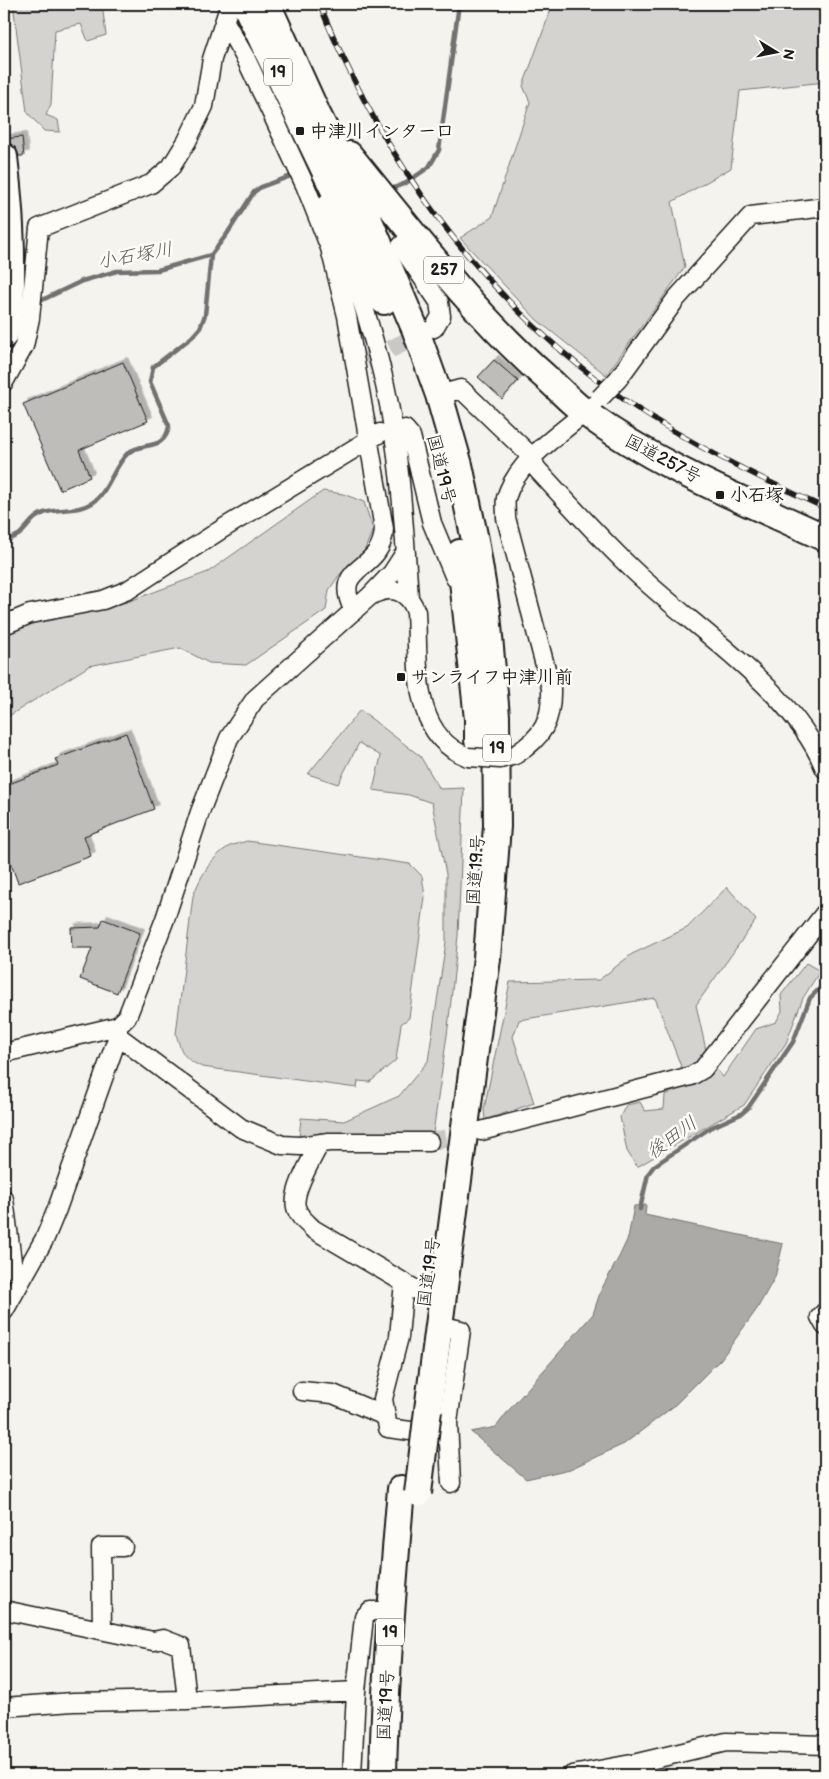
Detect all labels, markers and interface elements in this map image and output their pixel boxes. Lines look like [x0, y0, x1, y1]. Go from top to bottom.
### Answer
north arrow [752, 28, 802, 78]
text: N [779, 48, 798, 61]
road number: 19 [264, 58, 292, 86]
place label: 中津川インター口 [310, 121, 454, 142]
marker: 中津川インター口 [294, 125, 306, 137]
water label: 小石塚川 [96, 238, 174, 274]
road number: 257 [424, 256, 464, 284]
street label: 国道257号 [621, 430, 705, 488]
street label: 国道19号 [422, 432, 460, 506]
place label: 小石塚 [730, 485, 784, 506]
marker: 小石塚 [714, 489, 726, 501]
place label: サンライフ中津川前 [411, 667, 573, 688]
marker: サンライフ中津川前 [395, 671, 407, 683]
road number: 19 [483, 734, 511, 761]
street label: 国道19号 [463, 834, 489, 906]
water label: 後田川 [642, 1112, 702, 1164]
street label: 国道19号 [414, 1235, 444, 1309]
road number: 19 [376, 1618, 404, 1645]
street label: 国道19号 [374, 1669, 398, 1741]

